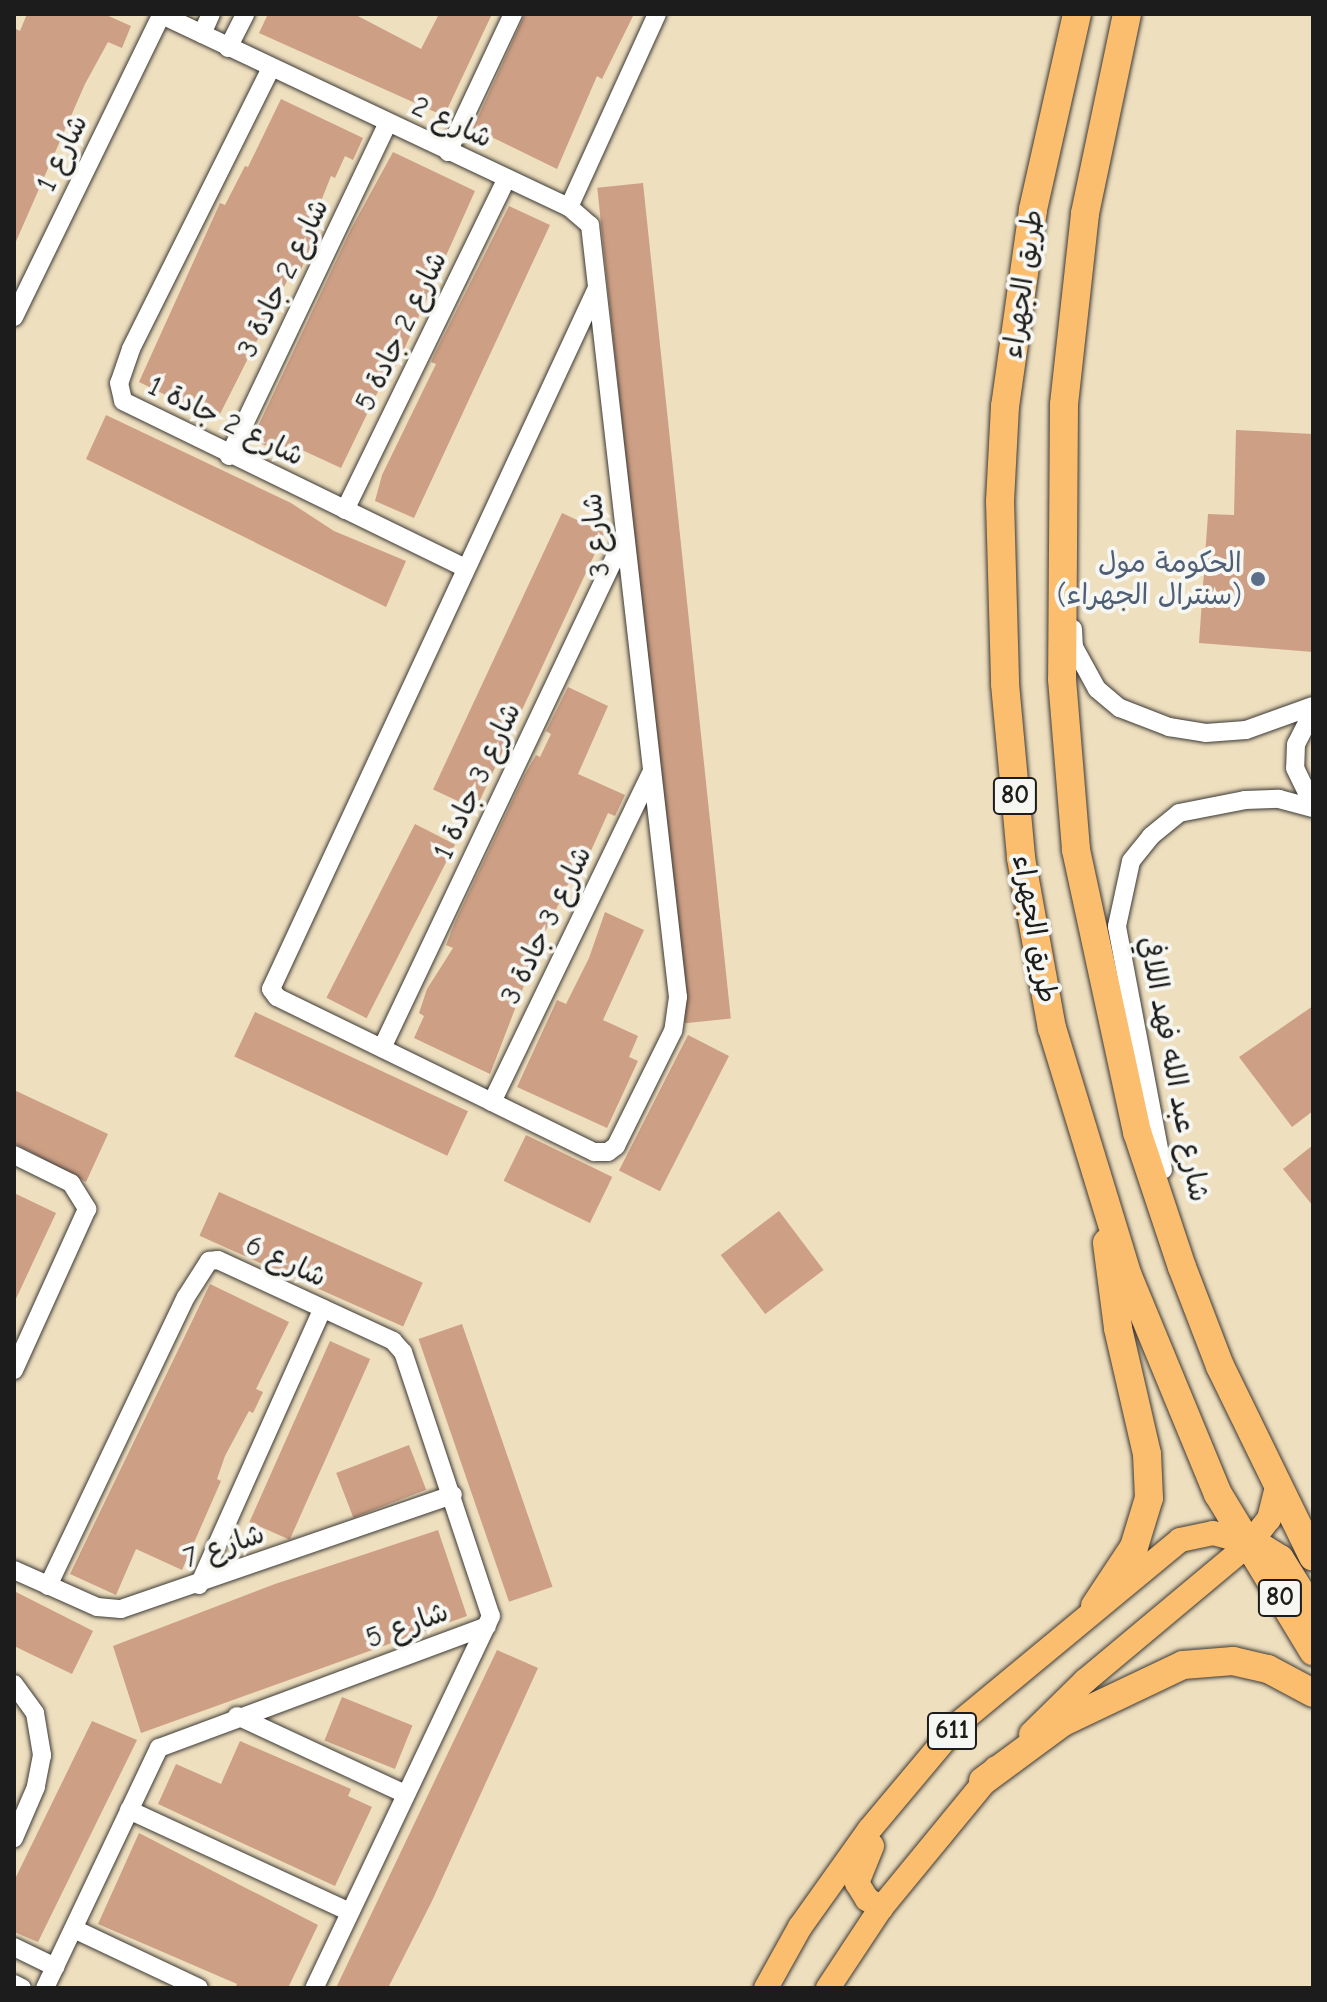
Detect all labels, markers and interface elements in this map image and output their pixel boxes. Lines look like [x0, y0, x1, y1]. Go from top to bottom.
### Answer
street label: شارع 2 [407, 89, 497, 155]
street label: شارع 1 [29, 109, 95, 197]
street label: شارع 2 جادة 3 [230, 193, 336, 363]
street label: طريق الجهراء [996, 207, 1050, 361]
street label: شارع 2 جادة 5 [348, 246, 454, 416]
street label: شارع 2 جادة 1 [143, 369, 309, 473]
street label: شارع 3 [575, 491, 617, 579]
place label: الحكومة مول (سنترال الجهراء) [1057, 546, 1242, 612]
marker: الحكومة مول (سنترال الجهراء) [1249, 570, 1267, 588]
street label: شارع 3 جادة 1 [426, 698, 528, 864]
road number: 80 [991, 774, 1039, 818]
street label: شارع 3 جادة 3 [493, 841, 599, 1009]
street label: طريق الجهراء [1005, 852, 1065, 1006]
street label: شارع عبد الله فهد اللافي [1132, 933, 1216, 1205]
street label: شارع 6 [240, 1228, 332, 1294]
street label: شارع 7 [179, 1517, 269, 1575]
road number: 80 [1256, 1576, 1304, 1620]
street label: شارع 5 [361, 1595, 453, 1655]
road number: 611 [926, 1709, 978, 1753]

